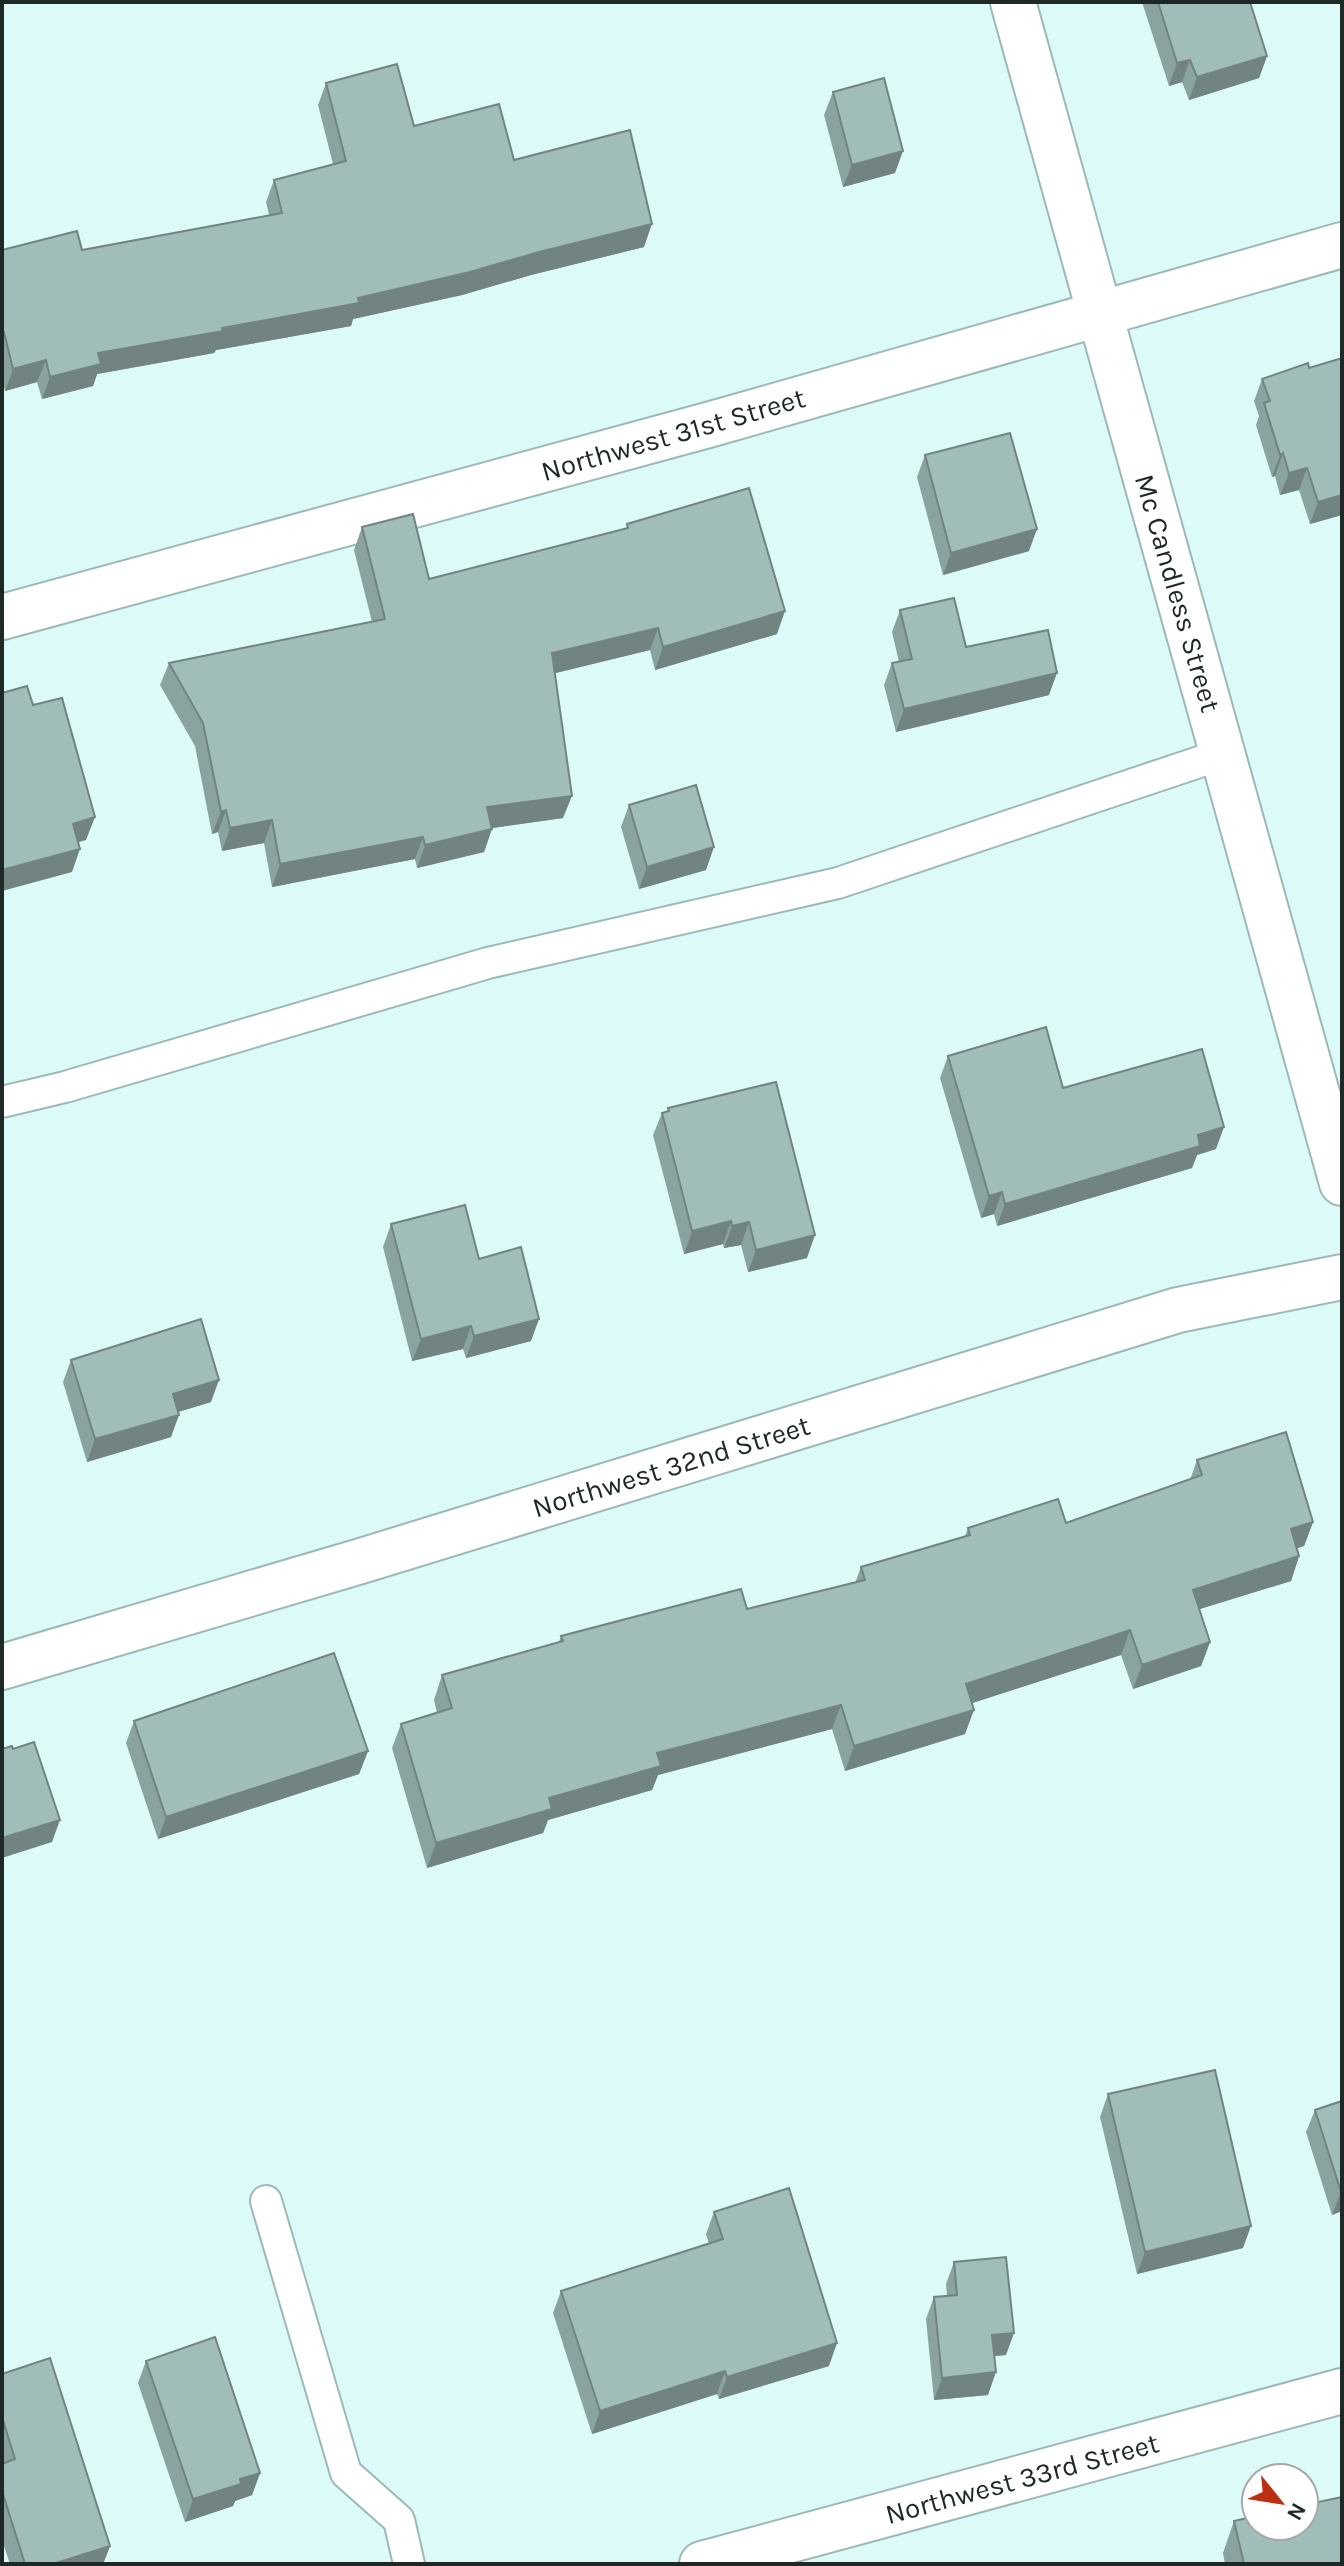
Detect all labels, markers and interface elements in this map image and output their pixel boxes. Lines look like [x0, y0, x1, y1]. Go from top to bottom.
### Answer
street label: Northwest 31st Street [537, 381, 809, 488]
street label: Mc Candless Street [1128, 470, 1227, 716]
street label: Northwest 32nd Street [528, 1409, 814, 1524]
street label: Northwest 33rd Street [882, 2426, 1163, 2531]
north arrow [1240, 2462, 1320, 2542]
text: N [1281, 2498, 1312, 2525]

